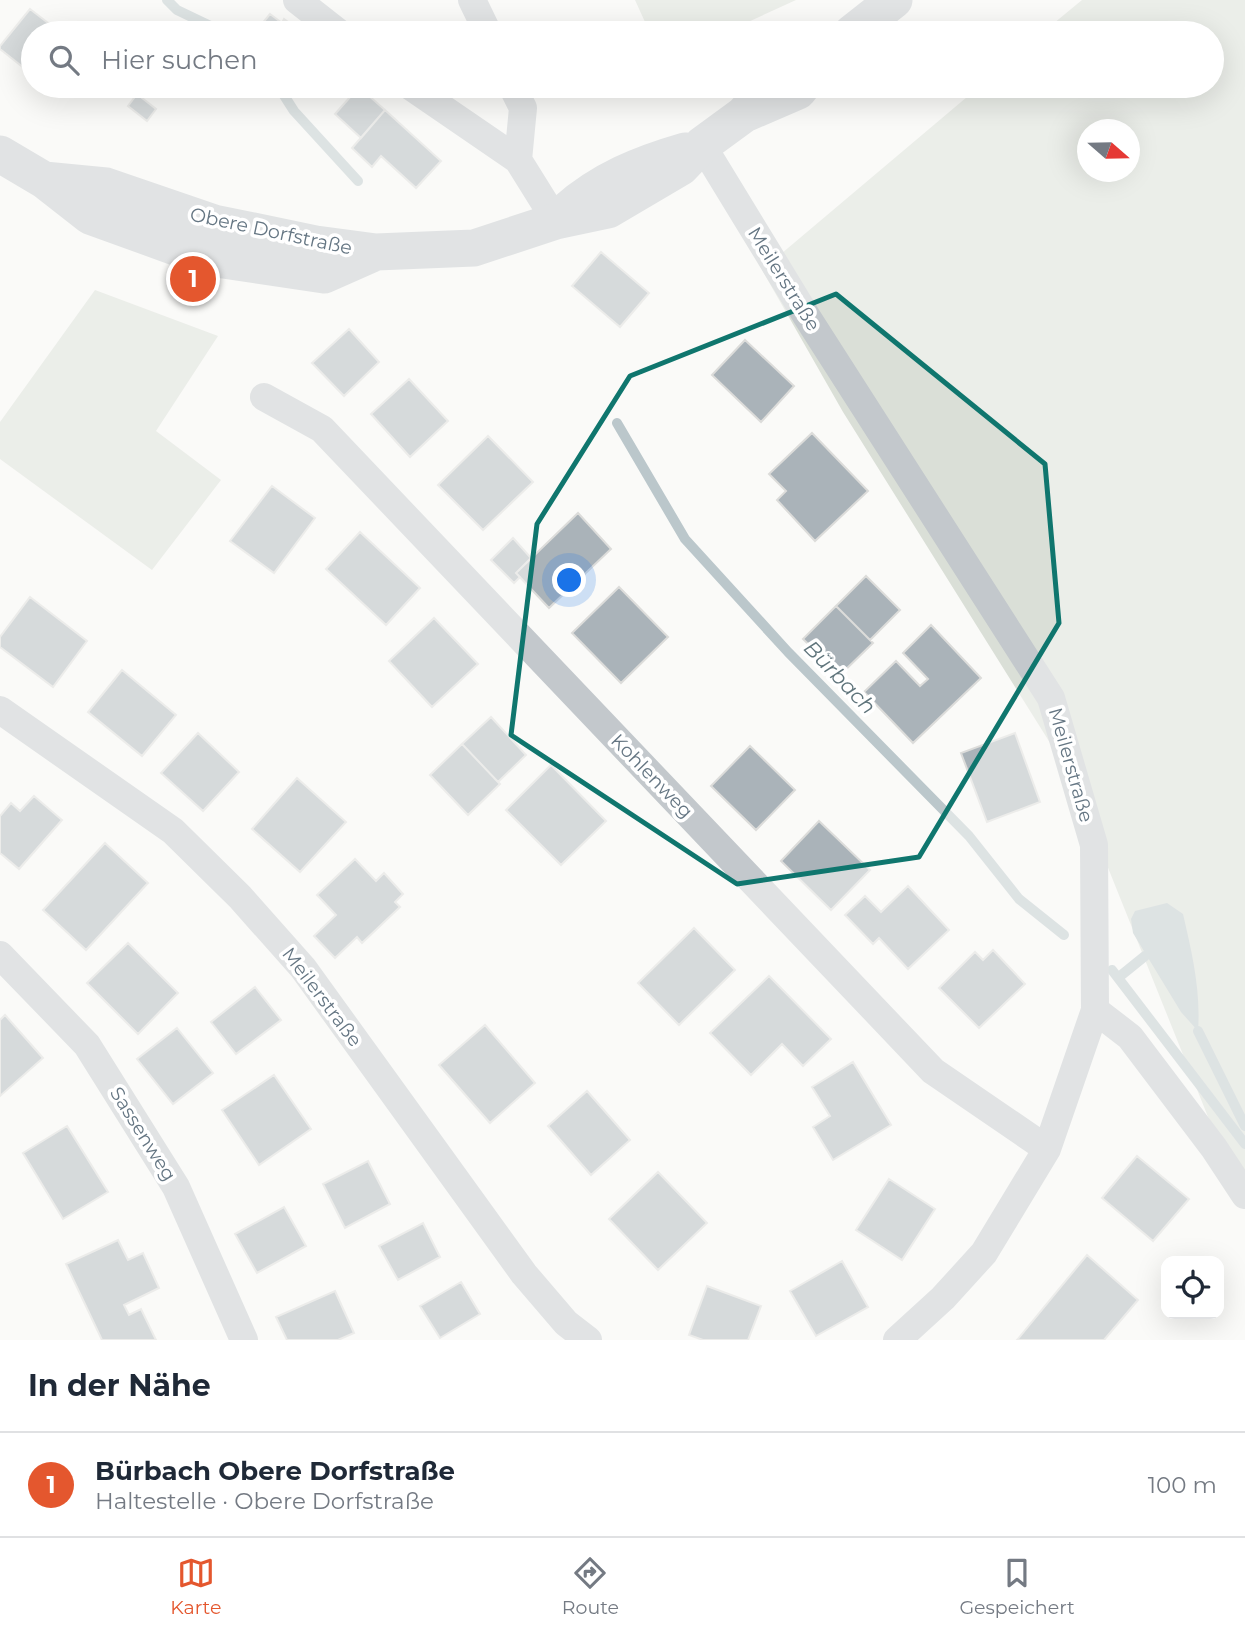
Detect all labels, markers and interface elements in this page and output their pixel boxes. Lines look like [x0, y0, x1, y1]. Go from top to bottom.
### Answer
search box [21, 21, 1224, 98]
icon: search [45, 41, 83, 79]
text: Hier suchen [101, 44, 258, 76]
north arrow [1077, 119, 1140, 182]
street label: Obere Dorfstraße [188, 203, 354, 259]
street label: Meilerstraße [743, 223, 825, 335]
pin: 1 [170, 253, 216, 305]
your location [552, 563, 586, 597]
water label: Bürbach [799, 635, 881, 719]
street label: Meilerstraße [1044, 705, 1098, 825]
street label: Kohlenweg [606, 729, 698, 823]
street label: Meilerstraße [277, 943, 367, 1051]
street label: Sassenweg [105, 1083, 181, 1185]
map controls [1161, 1256, 1224, 1319]
button: locate [1161, 1256, 1224, 1319]
text: In der Nähe [28, 1367, 211, 1404]
text: Bürbach Obere Dorfstraße [95, 1455, 455, 1487]
text: 1 [46, 1471, 56, 1499]
text: 100 m [1148, 1471, 1217, 1499]
text: Haltestelle · Obere Dorfstraße [95, 1487, 434, 1515]
tab: Karte [170, 1554, 221, 1619]
tab: Route [562, 1554, 619, 1619]
tab: Gespeichert [959, 1554, 1075, 1619]

